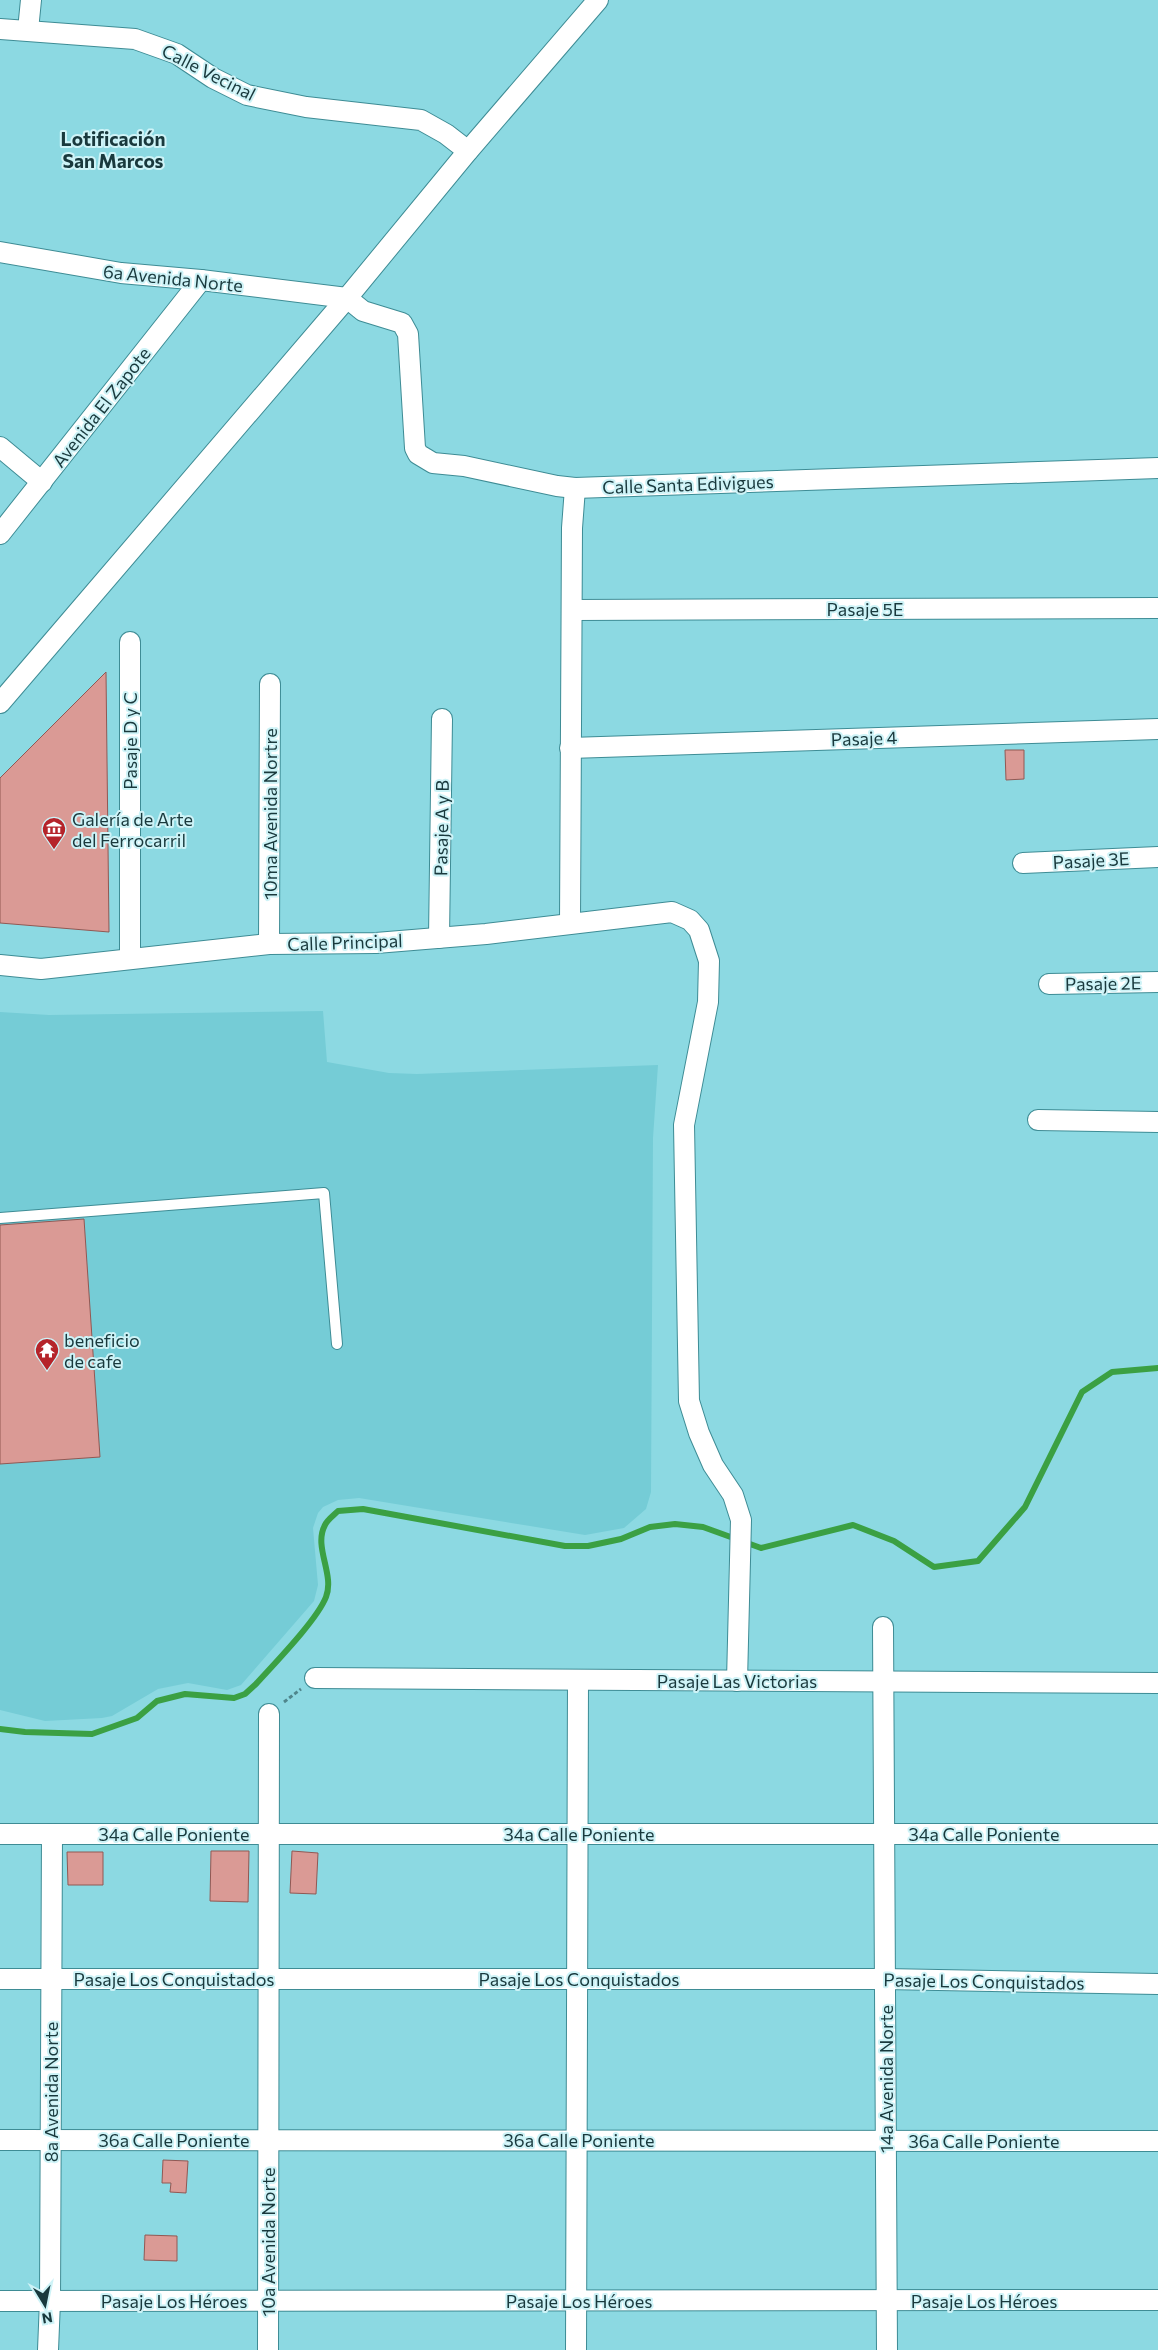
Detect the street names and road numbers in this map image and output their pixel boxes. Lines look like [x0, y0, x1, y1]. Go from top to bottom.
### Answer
street label: Calle Vecinal [158, 39, 260, 105]
street label: 6a Avenida Norte [102, 260, 244, 296]
street label: Avenida El Zapote [47, 342, 155, 472]
street label: Calle Santa Edivigues [602, 470, 774, 498]
street label: Pasaje 5E [827, 598, 903, 620]
street label: Pasaje D y C [119, 692, 141, 790]
street label: Pasaje 4 [830, 726, 898, 750]
street label: 10ma Avenida Nortre [259, 728, 281, 900]
street label: Pasaje A y B [429, 780, 453, 876]
street label: Pasaje 3E [1052, 847, 1130, 873]
street label: Calle Principal [287, 929, 403, 955]
street label: Pasaje 2E [1065, 971, 1141, 995]
street label: Pasaje Las Victorias [657, 1670, 817, 1692]
street label: 34a Calle Poniente [99, 1823, 250, 1845]
street label: 34a Calle Poniente [504, 1823, 655, 1845]
street label: 34a Calle Poniente [909, 1823, 1060, 1845]
street label: Pasaje Los Conquistados [73, 1968, 275, 1990]
street label: Pasaje Los Conquistados [478, 1968, 680, 1990]
street label: Pasaje Los Conquistados [883, 1968, 1085, 1994]
street label: 14a Avenida Norte [875, 2005, 897, 2153]
street label: 8a Avenida Norte [40, 2022, 62, 2162]
street label: 36a Calle Poniente [98, 2129, 250, 2151]
street label: 36a Calle Poniente [503, 2129, 655, 2151]
street label: 36a Calle Poniente [908, 2130, 1060, 2152]
street label: 10a Avenida Norte [257, 2168, 279, 2316]
street label: Pasaje Los Héroes [101, 2290, 247, 2312]
street label: Pasaje Los Héroes [506, 2290, 652, 2312]
street label: Pasaje Los Héroes [911, 2290, 1057, 2312]

